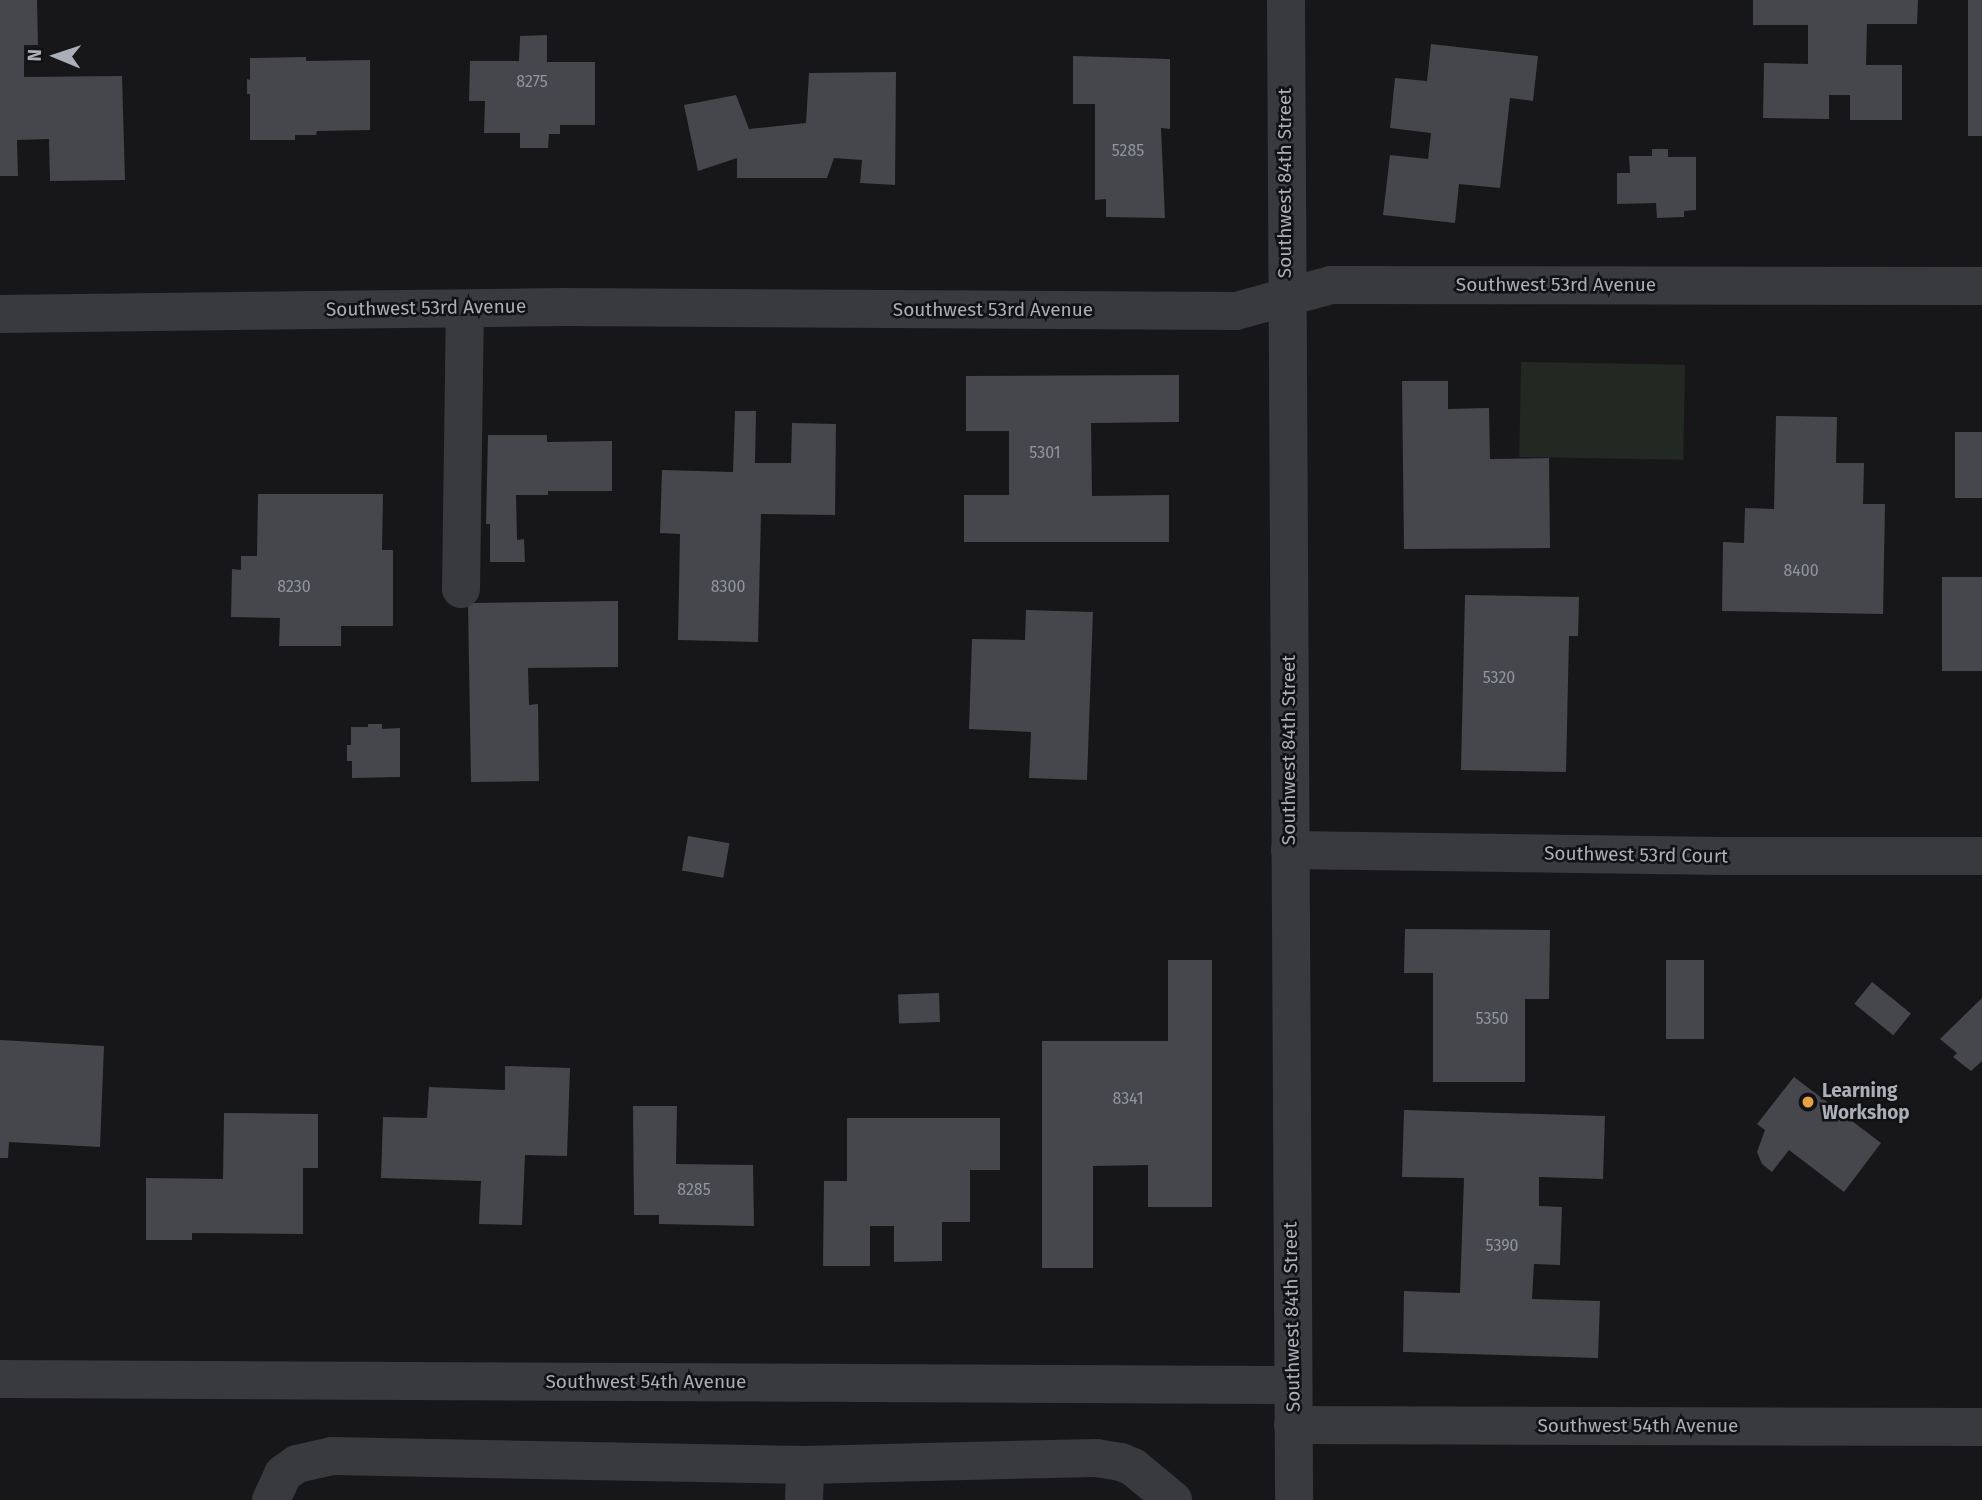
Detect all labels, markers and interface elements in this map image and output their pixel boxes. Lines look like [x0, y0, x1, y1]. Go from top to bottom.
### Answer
north arrow [21, 21, 91, 91]
text: N [23, 49, 46, 62]
house number: 8275 [516, 72, 548, 92]
street label: Southwest 84th Street [1274, 88, 1296, 278]
house number: 5285 [1112, 141, 1144, 161]
street label: Southwest 53rd Avenue [1456, 274, 1656, 296]
street label: Southwest 53rd Avenue [326, 295, 526, 321]
street label: Southwest 53rd Avenue [893, 299, 1093, 321]
house number: 5301 [1029, 443, 1061, 463]
house number: 8400 [1783, 561, 1819, 581]
house number: 8230 [277, 577, 311, 597]
house number: 8300 [711, 577, 745, 597]
street label: Southwest 84th Street [1278, 655, 1300, 845]
house number: 5320 [1483, 668, 1515, 688]
street label: Southwest 53rd Court [1544, 842, 1728, 868]
house number: 5350 [1476, 1009, 1508, 1029]
place label: Learning Workshop [1822, 1080, 1910, 1124]
house number: 8341 [1112, 1089, 1144, 1109]
marker: Learning Workshop [1800, 1094, 1816, 1110]
house number: 8285 [677, 1180, 711, 1200]
street label: Southwest 84th Street [1279, 1222, 1305, 1412]
house number: 5390 [1485, 1236, 1519, 1256]
street label: Southwest 54th Avenue [546, 1371, 746, 1393]
street label: Southwest 54th Avenue [1538, 1415, 1738, 1437]

